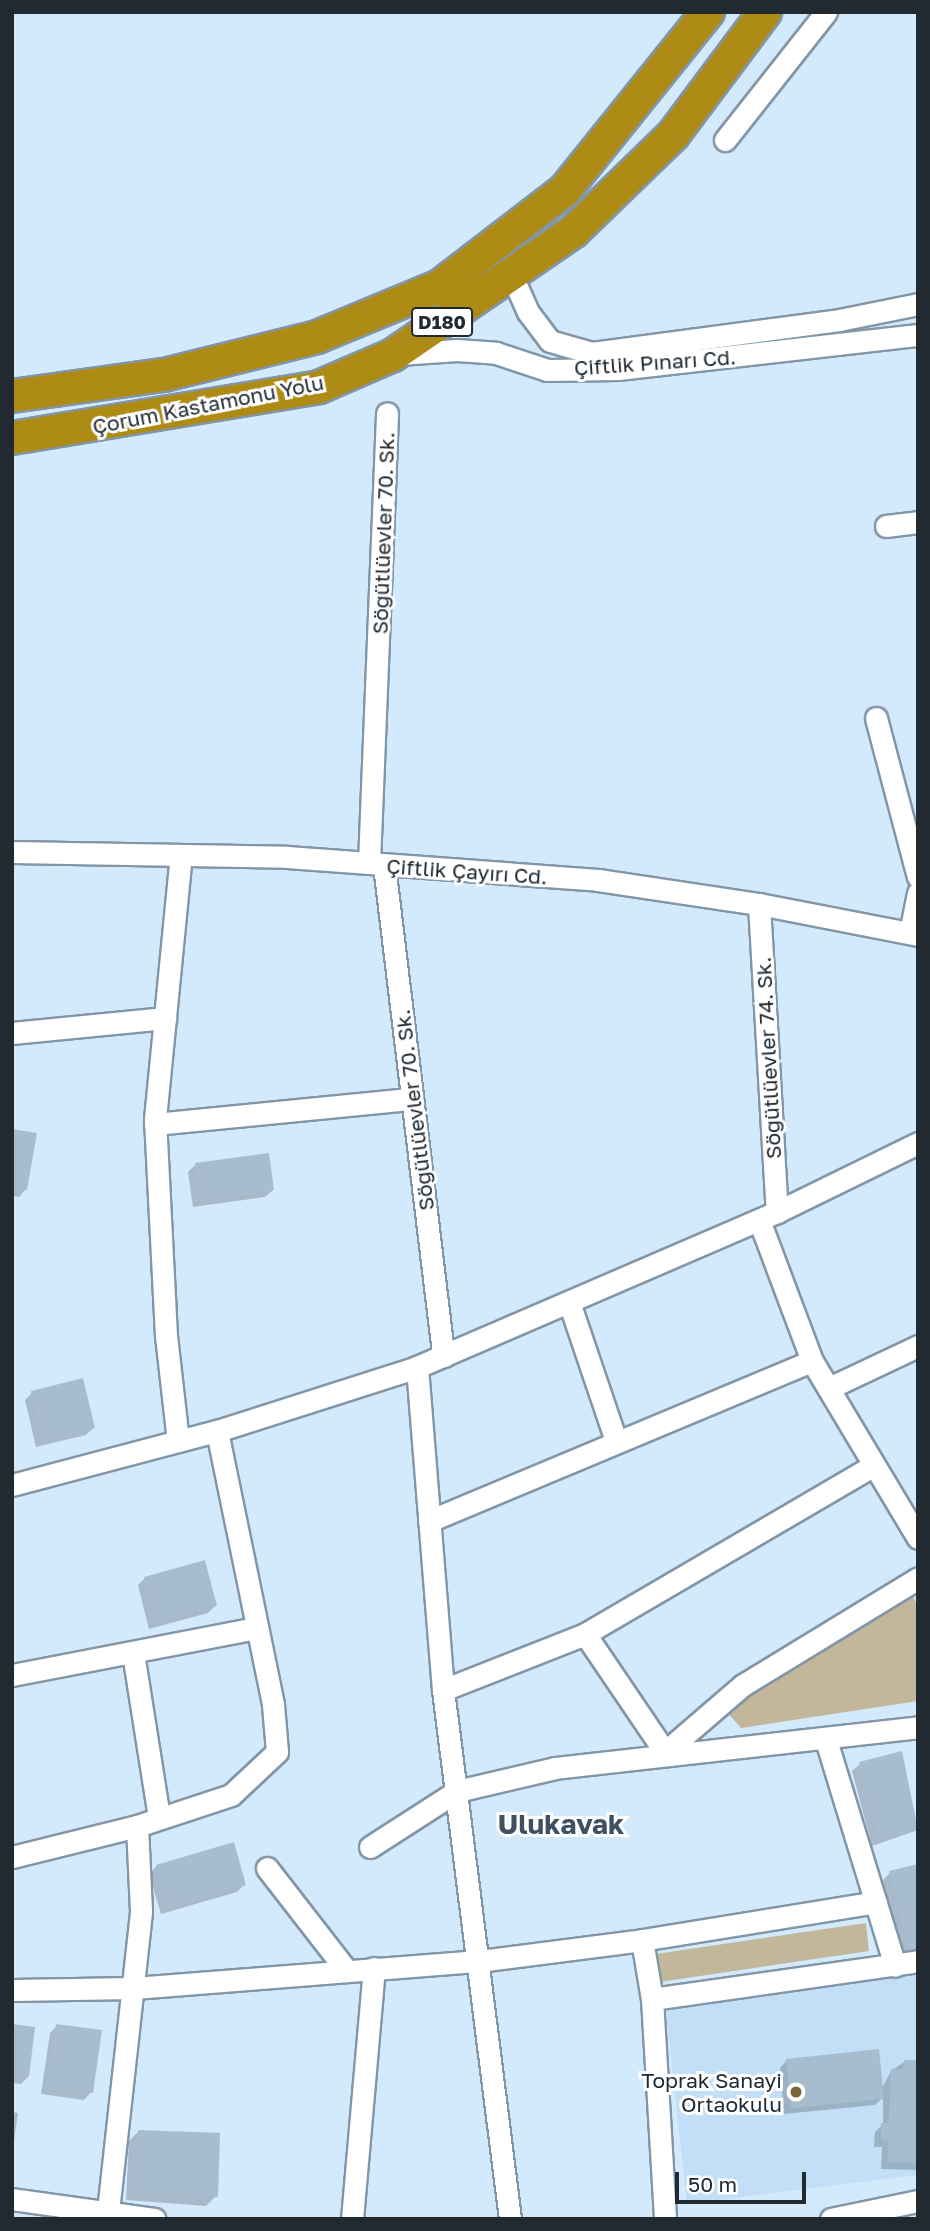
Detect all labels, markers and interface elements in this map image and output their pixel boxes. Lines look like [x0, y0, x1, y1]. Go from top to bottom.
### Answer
road number: D180 [410, 306, 474, 338]
street label: Çiftlik Pınarı Cd. [573, 344, 737, 380]
street label: Çorum Kastamonu Yolu [90, 369, 326, 439]
street label: Söğütlüevler 70. Sk. [367, 431, 399, 635]
street label: Çiftlik Çayırı Cd. [386, 853, 548, 889]
street label: Söğütlüevler 74. Sk. [750, 956, 786, 1160]
street label: Söğütlüevler 70. Sk. [389, 1008, 439, 1212]
district label: Ulukavak [498, 1807, 624, 1841]
place label: Toprak Sanayi Ortaokulu [641, 2067, 782, 2117]
marker: Toprak Sanayi Ortaokulu [788, 2084, 804, 2100]
scale bar [678, 2158, 809, 2202]
text: 50 m [688, 2171, 737, 2197]

